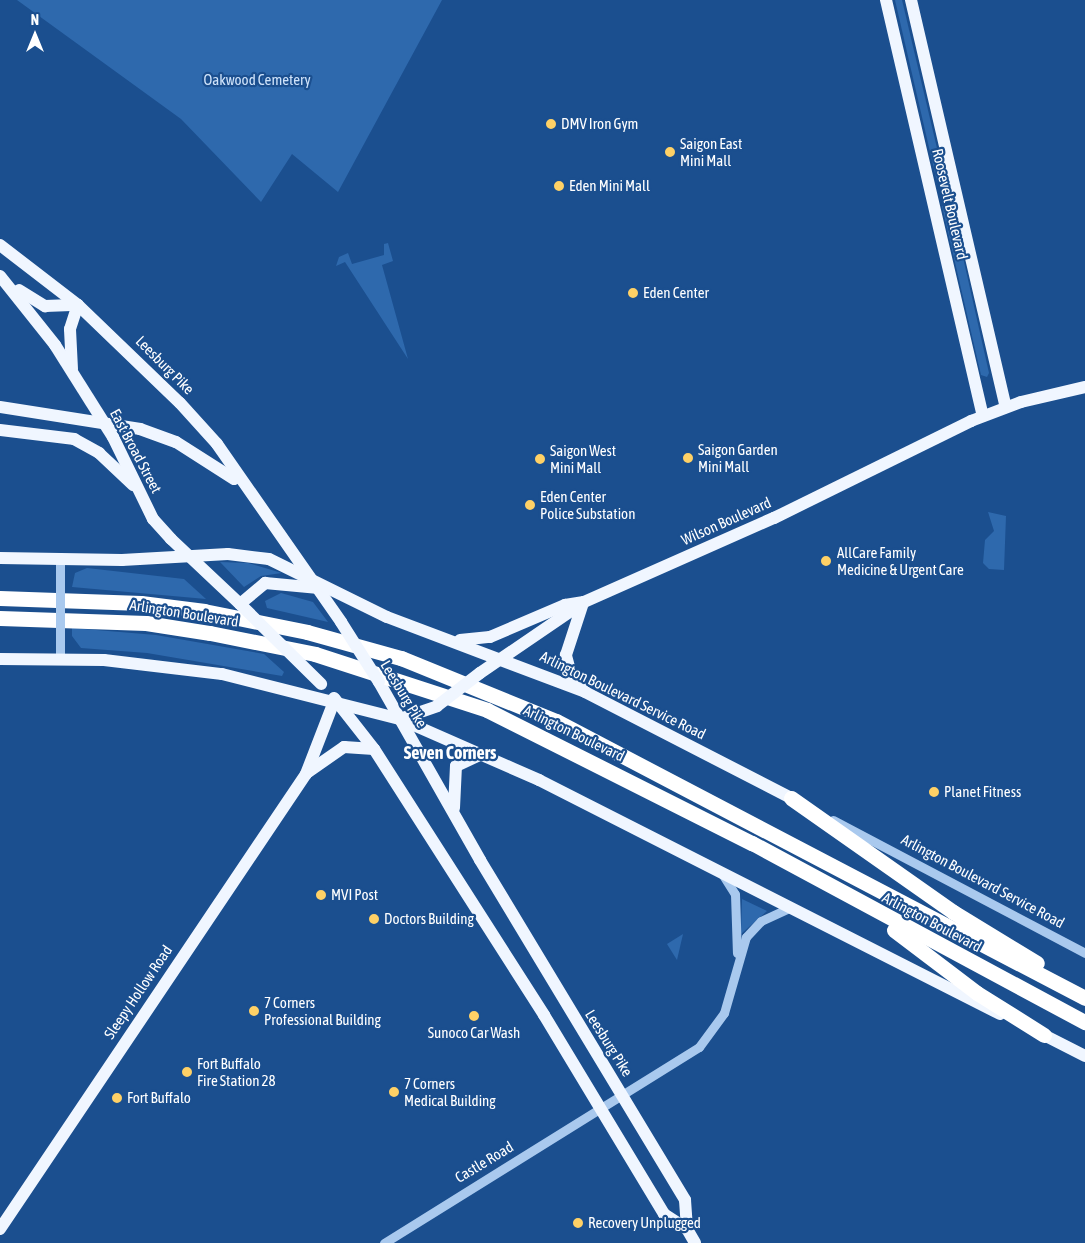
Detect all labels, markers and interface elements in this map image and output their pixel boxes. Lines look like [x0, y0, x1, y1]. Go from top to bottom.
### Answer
north arrow [10, 10, 60, 60]
text: N [31, 12, 39, 28]
park label: Oakwood Cemetery [203, 71, 311, 89]
place label: DMV Iron Gym [561, 115, 638, 133]
marker: DMV Iron Gym [545, 118, 557, 130]
place label: Saigon East Mini Mall [680, 134, 742, 169]
marker: Saigon East Mini Mall [664, 146, 676, 158]
street label: Roosevelt Boulevard [929, 147, 971, 261]
place label: Eden Mini Mall [569, 177, 650, 195]
marker: Eden Mini Mall [553, 180, 565, 192]
place label: Eden Center [643, 284, 709, 302]
marker: Eden Center [627, 287, 639, 299]
street label: Leesburg Pike [132, 332, 198, 398]
street label: East Broad Street [106, 406, 166, 496]
place label: Saigon Garden Mini Mall [698, 440, 778, 475]
place label: Saigon West Mini Mall [550, 441, 616, 476]
marker: Saigon Garden Mini Mall [682, 452, 694, 464]
marker: Saigon West Mini Mall [534, 453, 546, 465]
place label: Eden Center Police Substation [540, 487, 635, 522]
street label: Wilson Boulevard [678, 493, 774, 549]
marker: Eden Center Police Substation [524, 499, 536, 511]
place label: AllCare Family Medicine & Urgent Care [837, 543, 964, 578]
marker: AllCare Family Medicine & Urgent Care [819, 554, 833, 568]
street label: Arlington Boulevard [128, 596, 240, 630]
street label: Arlington Boulevard Service Road [537, 647, 709, 743]
street label: Leesburg Pike [377, 657, 431, 731]
street label: Arlington Boulevard [521, 701, 627, 765]
district label: Seven Corners [404, 742, 496, 764]
place label: Planet Fitness [944, 783, 1021, 801]
marker: Planet Fitness [928, 786, 940, 798]
street label: Arlington Boulevard Service Road [898, 830, 1068, 932]
place label: MVI Post [331, 886, 378, 904]
street label: Arlington Boulevard [879, 888, 985, 956]
marker: MVI Post [315, 889, 327, 901]
place label: Doctors Building [384, 910, 474, 928]
marker: Doctors Building [368, 913, 380, 925]
street label: Sleepy Hollow Road [100, 942, 176, 1042]
place label: 7 Corners Professional Building [264, 993, 381, 1028]
marker: 7 Corners Professional Building [248, 1005, 260, 1017]
street label: Leesburg Pike [581, 1006, 637, 1080]
marker: Sunoco Car Wash [468, 1010, 480, 1022]
place label: Sunoco Car Wash [428, 1024, 520, 1042]
place label: Fort Buffalo Fire Station 28 [197, 1054, 276, 1089]
marker: Fort Buffalo Fire Station 28 [181, 1066, 193, 1078]
place label: 7 Corners Medical Building [404, 1074, 496, 1109]
marker: 7 Corners Medical Building [388, 1086, 400, 1098]
place label: Fort Buffalo [127, 1089, 191, 1107]
marker: Fort Buffalo [111, 1092, 123, 1104]
street label: Castle Road [452, 1138, 516, 1186]
place label: Recovery Unplugged [588, 1214, 701, 1232]
marker: Recovery Unplugged [572, 1217, 584, 1229]

